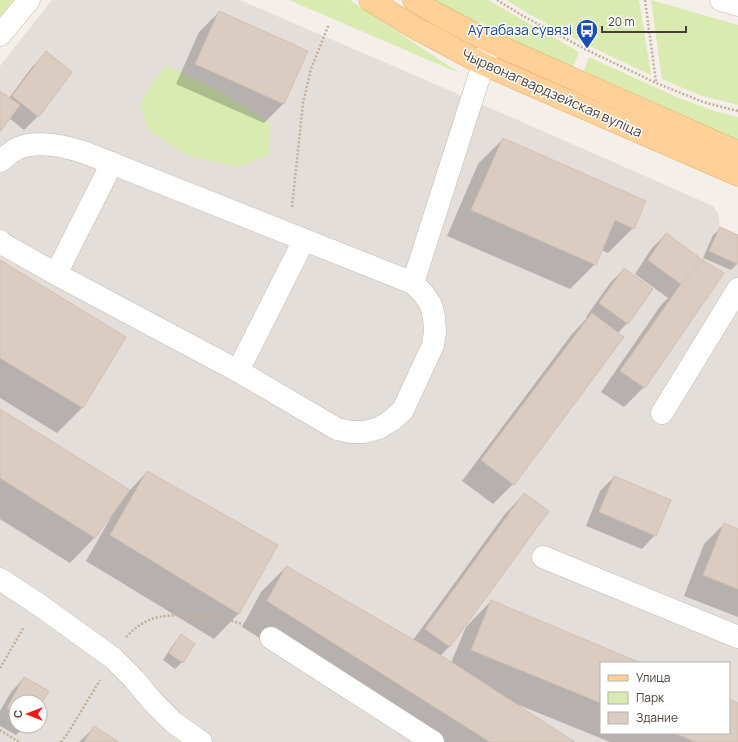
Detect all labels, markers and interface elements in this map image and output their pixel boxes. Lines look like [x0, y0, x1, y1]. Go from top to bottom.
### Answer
scale bar [602, 8, 686, 34]
text: 20 m [608, 13, 635, 30]
bus stop icon: Аўтабаза сувязі [574, 17, 600, 50]
place label: Аўтабаза сувязі [468, 20, 572, 39]
street label: Чырвонагвардзейская вуліца [459, 44, 645, 141]
legend [600, 662, 730, 734]
text: Улица [636, 669, 670, 686]
text: Парк [636, 689, 665, 706]
north arrow [8, 694, 48, 734]
text: Здание [636, 709, 678, 726]
text: С [10, 710, 25, 718]

